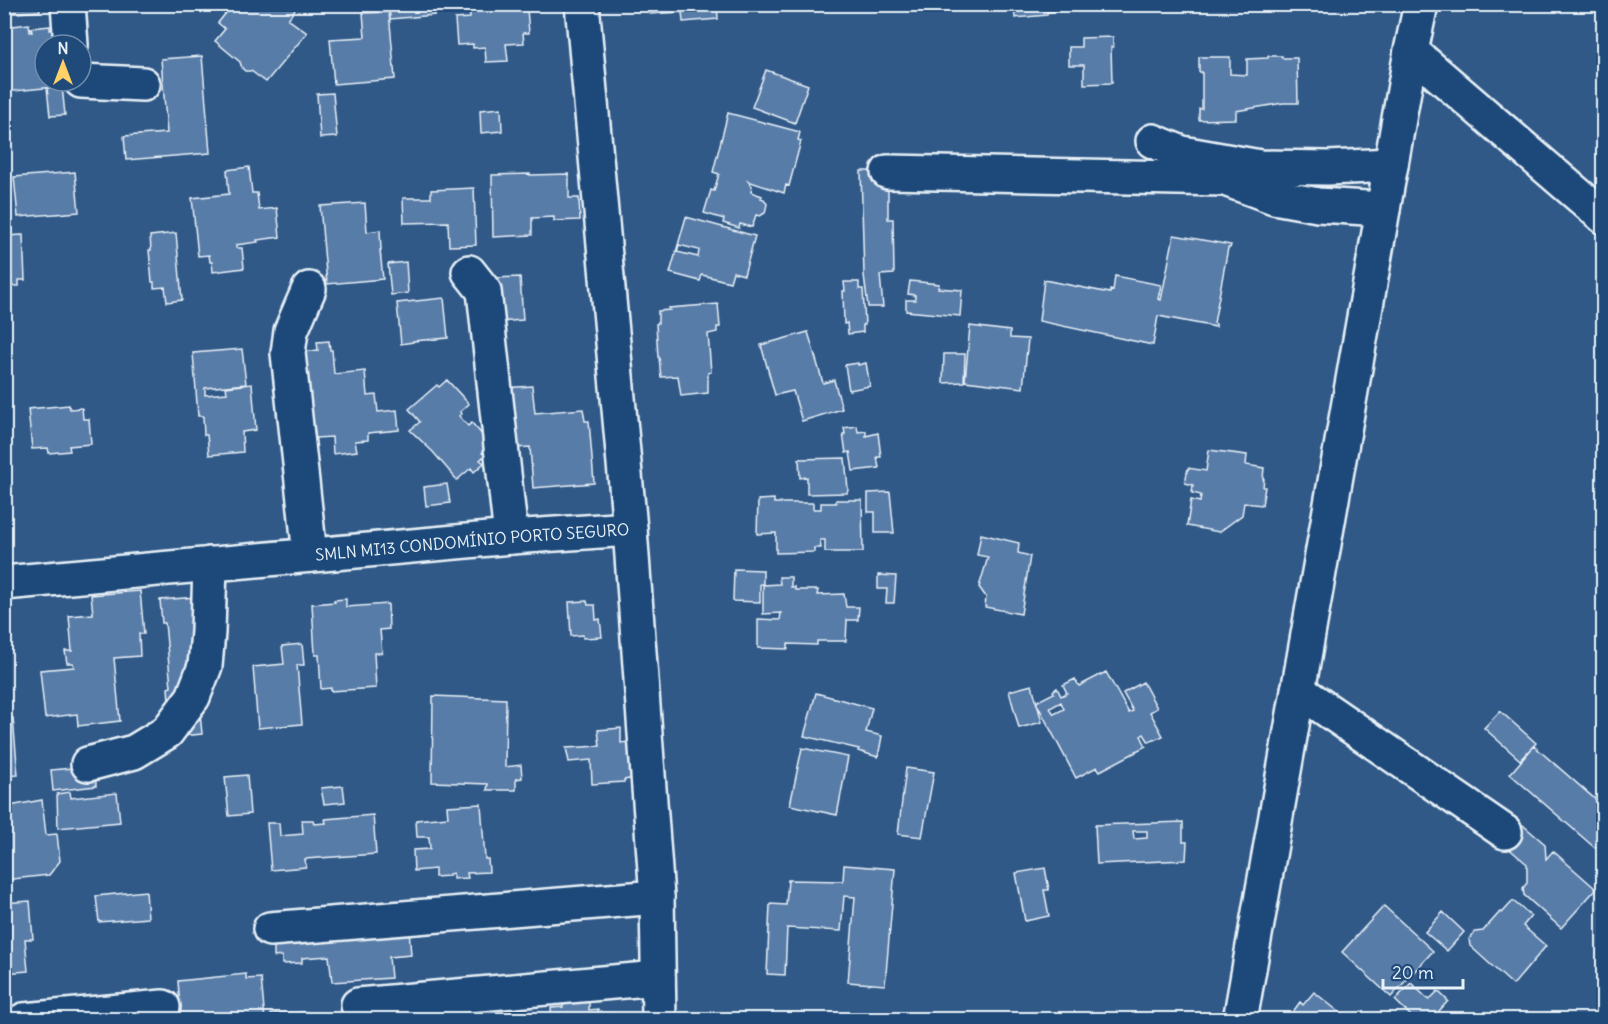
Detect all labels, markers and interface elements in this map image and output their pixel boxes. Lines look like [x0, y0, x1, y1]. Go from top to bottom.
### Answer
north arrow [33, 33, 93, 93]
text: N [57, 38, 69, 58]
street label: SMLN MI13 CONDOMÍNIO PORTO SEGURO [314, 519, 630, 565]
scale bar [1383, 952, 1462, 990]
text: 20 m [1392, 961, 1434, 984]

